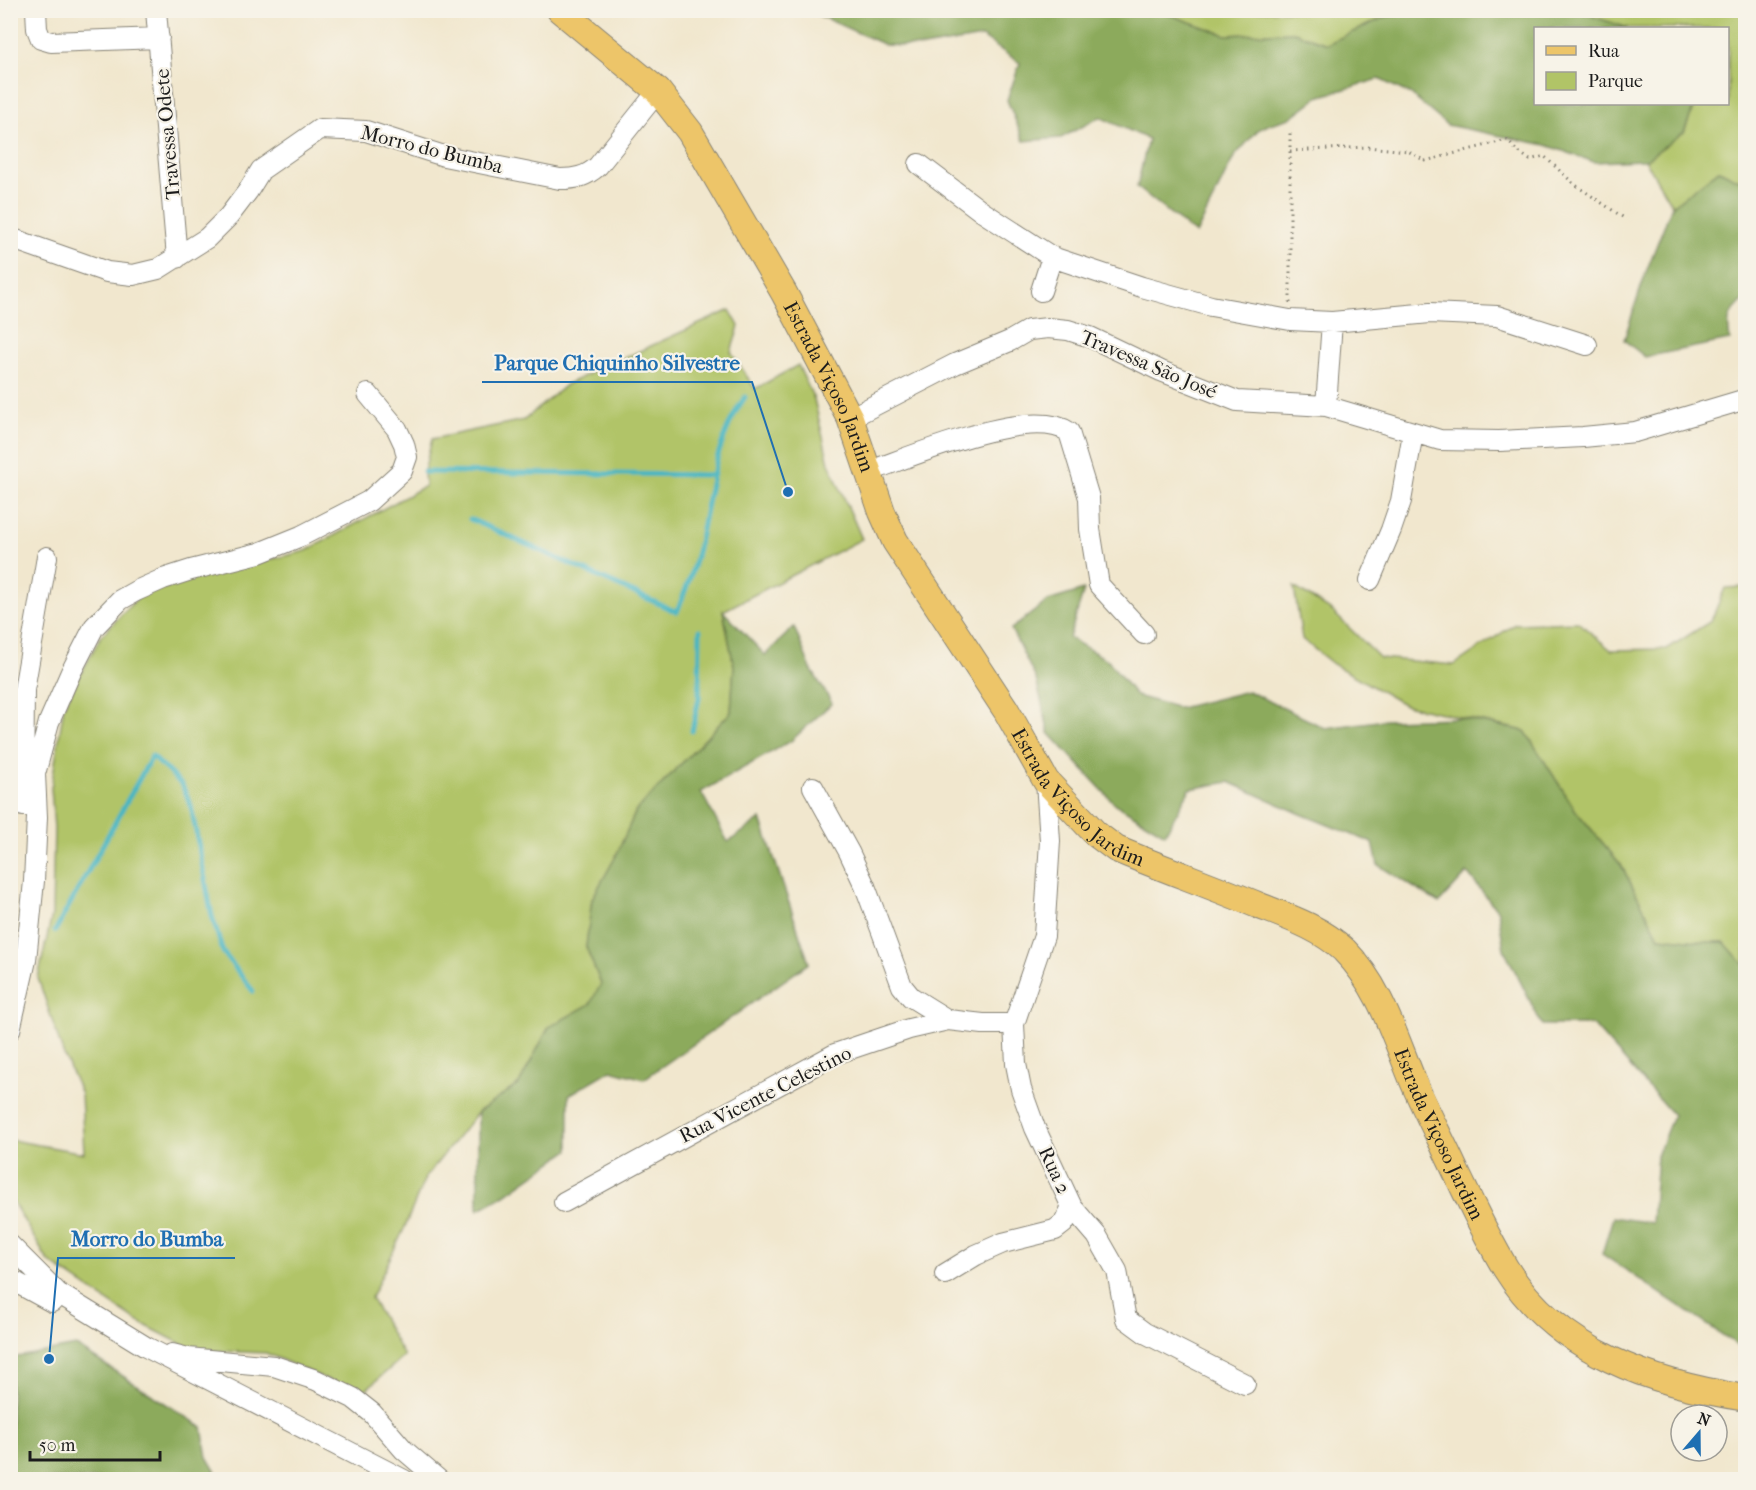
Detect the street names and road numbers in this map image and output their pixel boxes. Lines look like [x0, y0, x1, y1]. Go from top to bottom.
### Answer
street label: Travessa Odete [150, 68, 185, 200]
street label: Morro do Bumba [359, 121, 506, 178]
street label: Estrada Viçoso Jardim [779, 298, 879, 476]
street label: Travessa São José [1077, 325, 1221, 404]
street label: Estrada Viçoso Jardim [1007, 724, 1148, 872]
street label: Rua Vicente Celestino [675, 1041, 855, 1148]
street label: Estrada Viçoso Jardim [1389, 1045, 1489, 1224]
street label: Rua 2 [1034, 1143, 1075, 1197]

